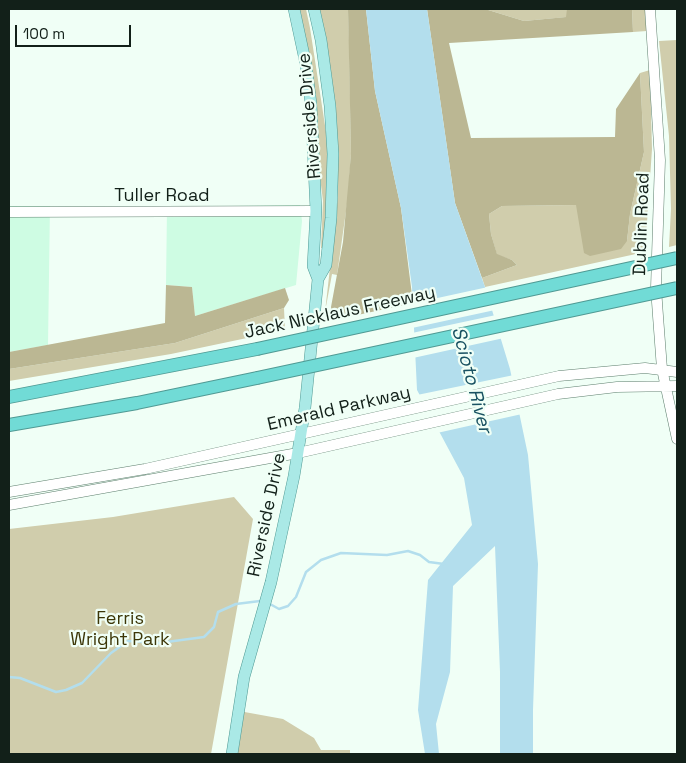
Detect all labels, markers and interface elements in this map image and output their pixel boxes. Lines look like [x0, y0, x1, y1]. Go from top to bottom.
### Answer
scale bar [18, 15, 134, 47]
text: 100 m [23, 24, 65, 43]
street label: Riverside Drive [294, 52, 326, 180]
street label: Dublin Road [629, 172, 655, 276]
street label: Tuller Road [114, 185, 210, 207]
street label: Jack Nicklaus Freeway [243, 282, 437, 344]
water label: Scioto River [446, 324, 496, 436]
street label: Emerald Parkway [265, 382, 413, 436]
street label: Riverside Drive [243, 451, 291, 579]
park label: Ferris Wright Park [70, 608, 170, 650]

